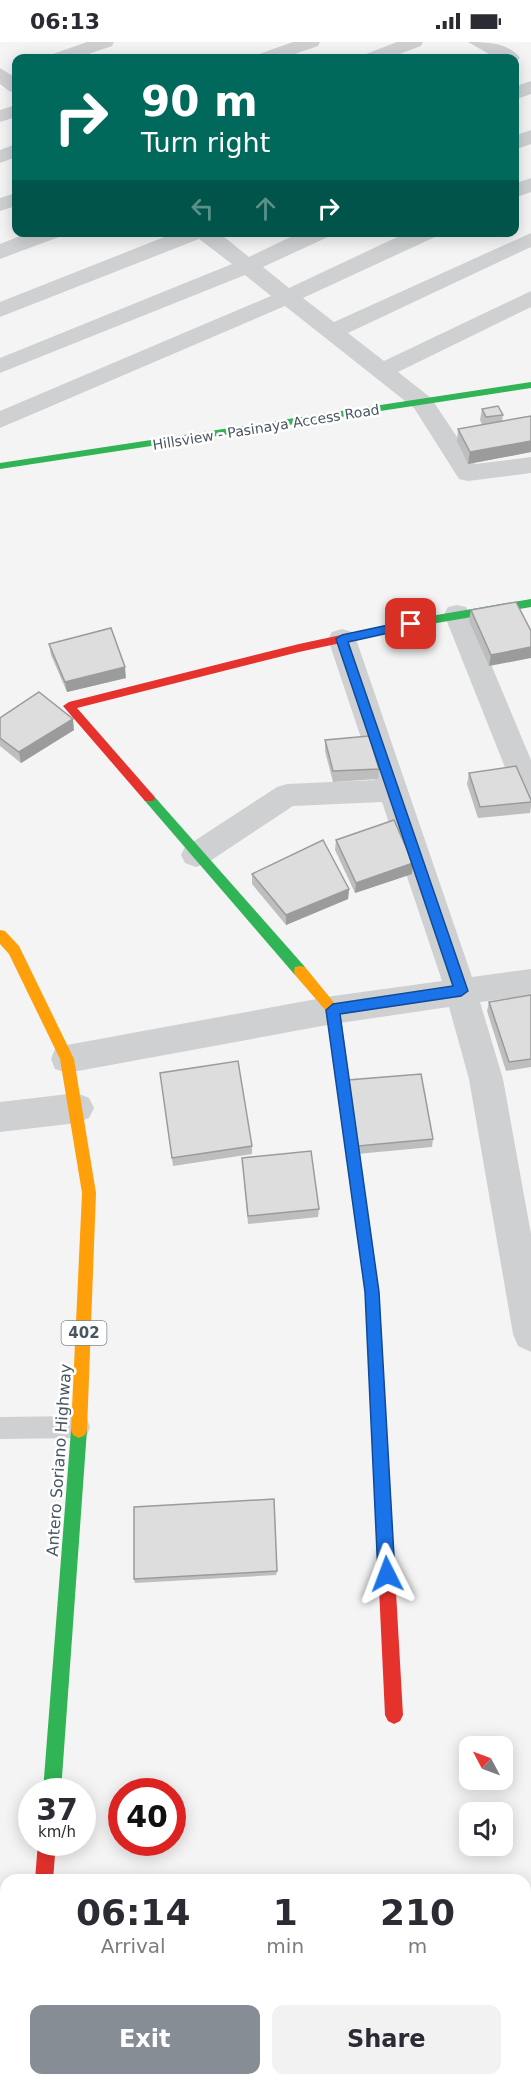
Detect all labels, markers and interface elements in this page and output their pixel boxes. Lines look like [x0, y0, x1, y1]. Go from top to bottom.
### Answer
text: 06:13 [30, 9, 100, 34]
text: 90 m [141, 77, 258, 126]
icon: right [42, 78, 120, 156]
text: Turn right [141, 127, 270, 158]
icon: left [186, 192, 219, 225]
icon: ahead [249, 192, 282, 225]
icon: right [312, 192, 345, 225]
street label: Hillsview - Pasinaya Access Road [151, 401, 381, 453]
pin [385, 598, 436, 649]
icon: arrive [394, 607, 427, 640]
road number: 402 [62, 1321, 106, 1345]
street label: Antero Soriano Highway [43, 1363, 75, 1557]
position arrow [355, 1542, 419, 1606]
north arrow [459, 1736, 513, 1790]
map controls [459, 1736, 513, 1856]
speed limit sign: 40 [108, 1778, 186, 1856]
text: 37 [36, 1792, 78, 1827]
button: sound [459, 1802, 513, 1856]
text: km/h [38, 1823, 76, 1841]
text: 06:14 [76, 1892, 190, 1933]
text: 1 [273, 1892, 298, 1933]
text: 210 [380, 1892, 455, 1933]
text: Arrival [101, 1934, 166, 1958]
text: min [266, 1934, 304, 1958]
text: m [408, 1934, 427, 1958]
button: Exit [30, 2005, 260, 2074]
button: Share [272, 2005, 501, 2074]

